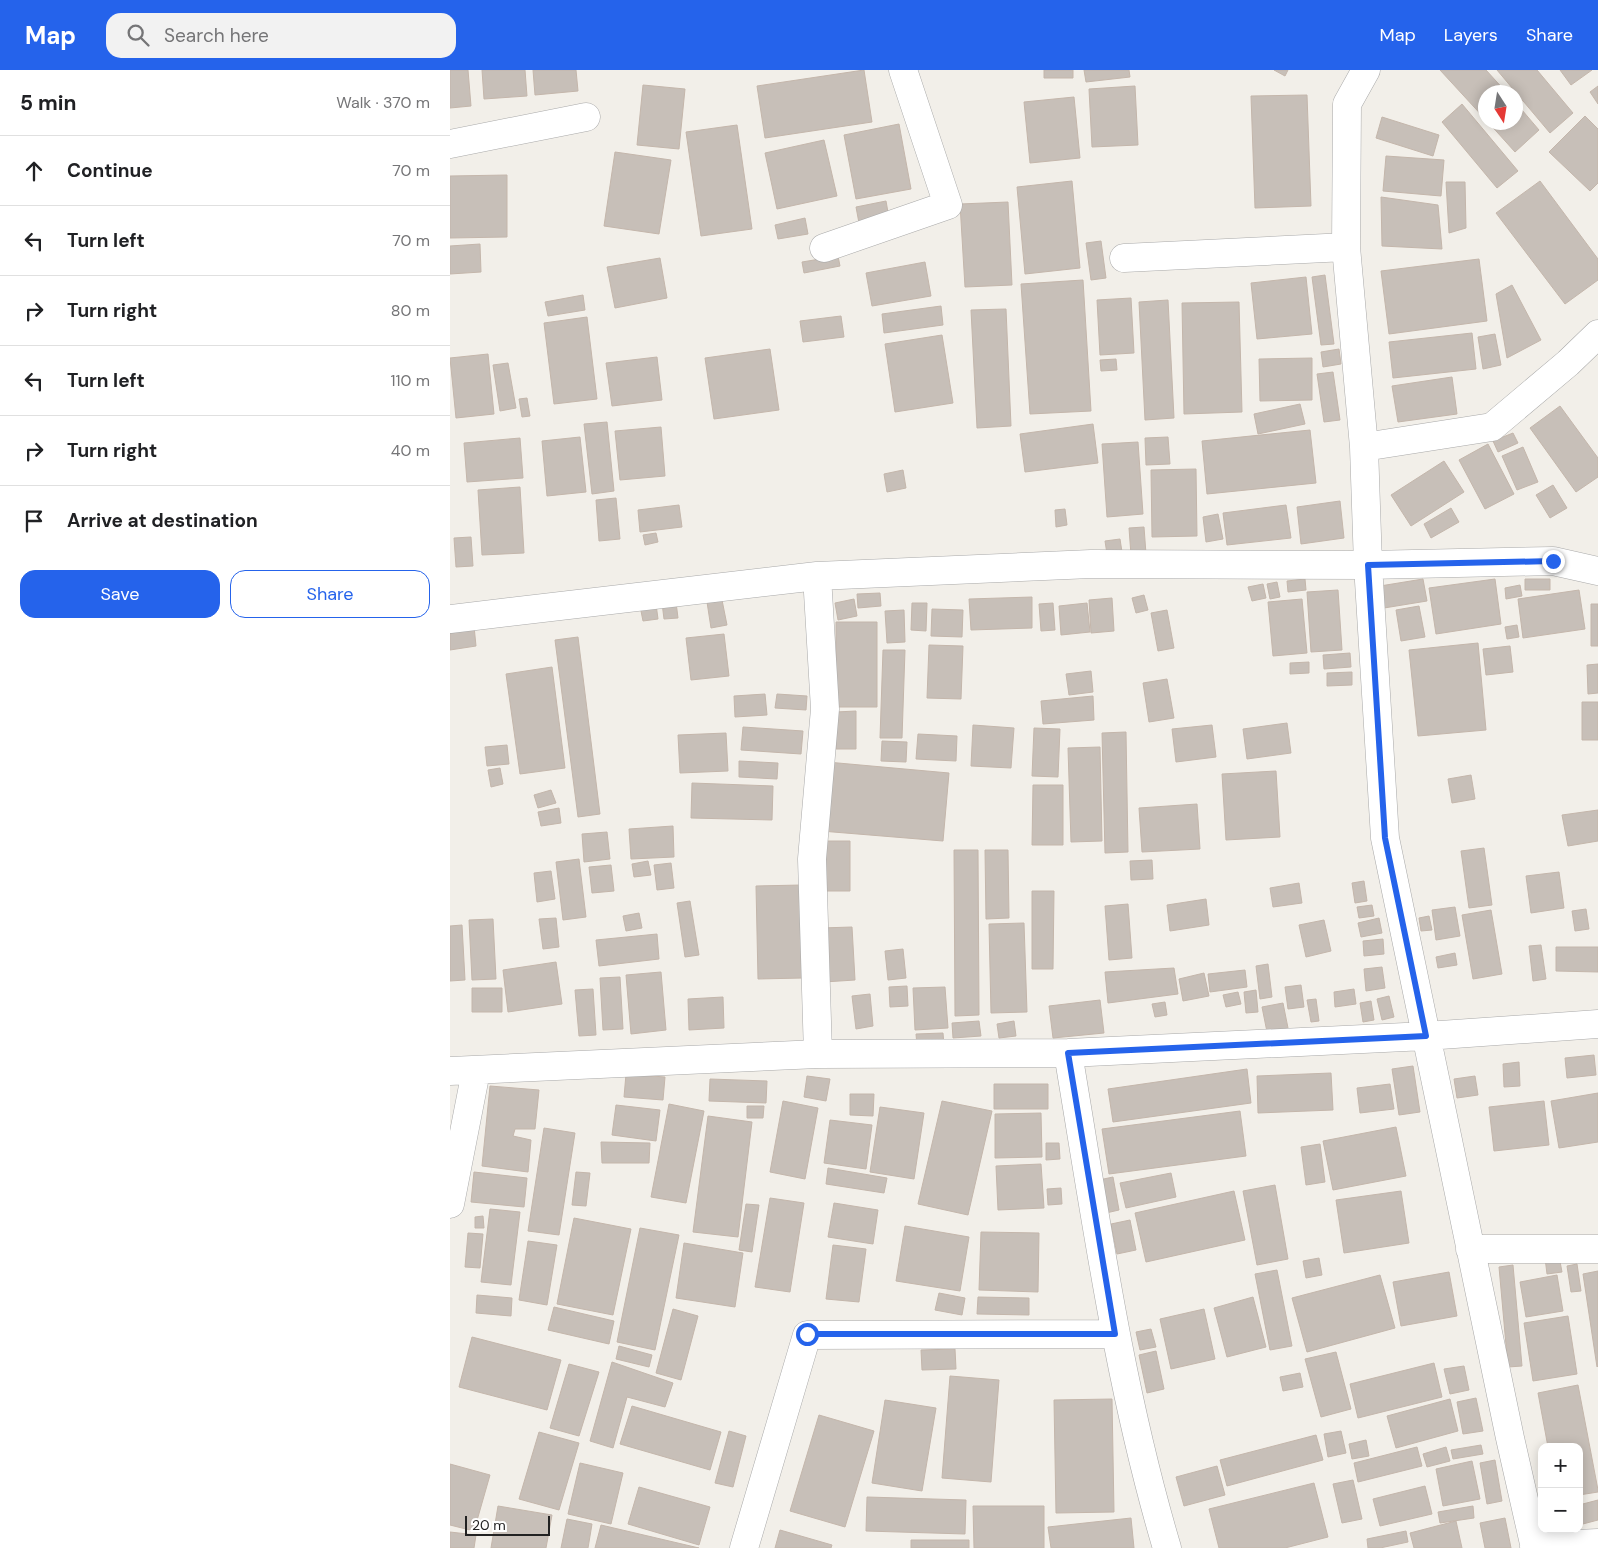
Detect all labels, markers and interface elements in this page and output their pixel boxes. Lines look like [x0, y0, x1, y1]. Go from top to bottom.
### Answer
search box [106, 13, 456, 58]
text: Map [25, 20, 76, 51]
icon: search [124, 21, 152, 49]
text: Search here [164, 23, 269, 48]
text: Map [1380, 23, 1416, 47]
text: Layers [1444, 23, 1498, 47]
text: Share [1526, 23, 1573, 47]
north arrow [1478, 85, 1523, 130]
text: 5 min [20, 89, 76, 117]
text: Walk · 370 m [336, 92, 430, 113]
icon: ahead [20, 157, 48, 185]
text: Continue [67, 158, 153, 183]
text: 70 m [392, 160, 430, 181]
icon: left [20, 227, 48, 255]
text: Turn left [67, 228, 145, 253]
text: 70 m [392, 230, 430, 251]
icon: right [20, 297, 48, 325]
text: Turn right [67, 298, 157, 323]
text: 80 m [391, 300, 430, 321]
icon: left [20, 367, 48, 395]
text: Turn left [67, 368, 145, 393]
text: 110 m [391, 370, 430, 391]
icon: right [20, 437, 48, 465]
text: Turn right [67, 438, 157, 463]
text: 40 m [391, 440, 430, 461]
icon: arrive [20, 507, 48, 535]
text: Arrive at destination [67, 508, 258, 533]
route end [1542, 550, 1565, 573]
button: Save [20, 570, 220, 618]
button: Share [230, 570, 430, 618]
route start [796, 1323, 819, 1346]
map controls [1538, 1443, 1583, 1533]
button: + [1538, 1443, 1583, 1488]
button: − [1538, 1488, 1583, 1533]
scale bar [465, 1513, 550, 1536]
text: 20 m [472, 1516, 506, 1534]

